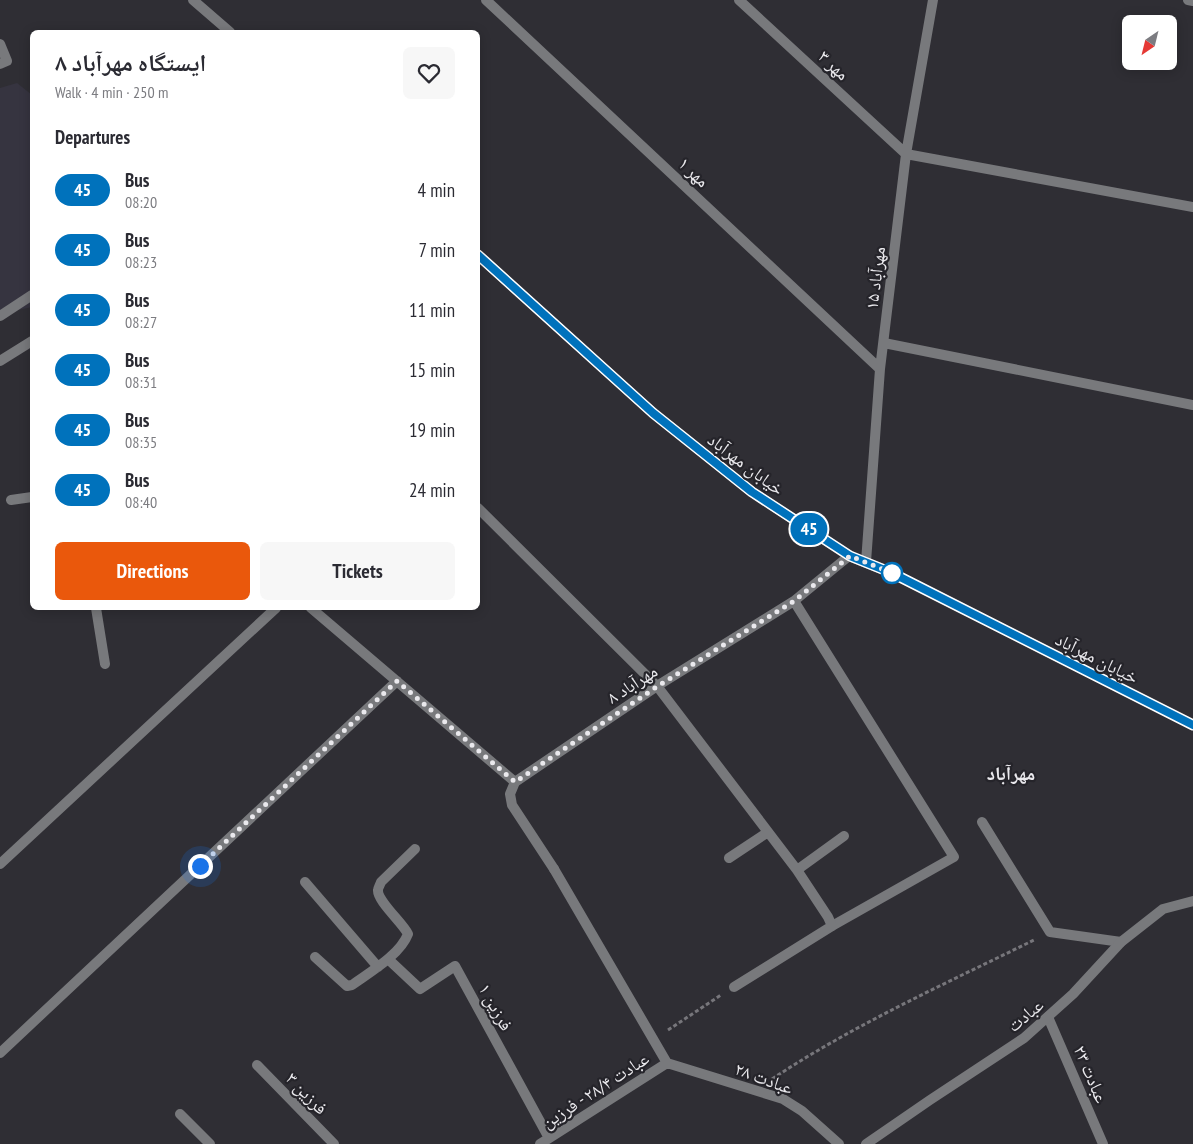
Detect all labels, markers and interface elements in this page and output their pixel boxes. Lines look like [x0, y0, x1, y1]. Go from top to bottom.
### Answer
north arrow [1122, 15, 1178, 70]
map controls [1122, 15, 1177, 70]
street label: مهر ۳ [814, 45, 854, 85]
text: ایستگاه مهرآباد ۸ [55, 47, 206, 78]
button: heart [403, 47, 455, 99]
text: Walk · 4 min · 250 m [55, 82, 168, 102]
text: Departures [55, 125, 130, 149]
street label: مهر ۱ [674, 152, 714, 192]
text: Bus [125, 168, 149, 192]
text: 45 [74, 178, 91, 201]
text: 4 min [418, 178, 455, 202]
text: 08:20 [125, 192, 157, 212]
text: Bus [125, 228, 149, 252]
text: 45 [74, 238, 91, 261]
text: 7 min [418, 238, 455, 262]
street label: مهرآباد ۱۵ [860, 245, 890, 311]
text: 08:23 [125, 252, 157, 272]
text: Bus [125, 288, 149, 312]
text: 45 [74, 298, 91, 321]
text: 11 min [409, 298, 455, 322]
text: 08:27 [125, 312, 157, 332]
text: Bus [125, 348, 149, 372]
text: 45 [74, 358, 91, 381]
text: 15 min [409, 358, 455, 382]
text: 08:31 [125, 372, 157, 392]
text: Bus [125, 408, 149, 432]
text: 45 [74, 418, 91, 441]
text: 19 min [409, 418, 455, 442]
street label: خیابان مهرآباد [703, 428, 789, 500]
text: 08:35 [125, 432, 157, 452]
text: Bus [125, 468, 149, 492]
text: 45 [74, 478, 91, 501]
text: 24 min [409, 478, 455, 502]
text: 08:40 [125, 492, 157, 512]
line badge: 45 [786, 513, 832, 545]
text: 45 [800, 517, 818, 540]
button: Directions [55, 542, 250, 600]
button: Tickets [260, 542, 455, 600]
unlabelled marker [881, 562, 903, 584]
street label: خیابان مهرآباد [1052, 627, 1142, 689]
street label: مهرآباد ۸ [602, 659, 662, 709]
district label: مهرآباد [987, 761, 1035, 785]
your location [188, 854, 213, 879]
street label: فرزین ۱ [474, 979, 518, 1035]
street label: عبادت [1002, 993, 1048, 1037]
street label: عبادت ۲۳ [1069, 1042, 1113, 1106]
street label: عبادت ۲۸/۴ - فرزین [537, 1047, 653, 1133]
street label: عبادت ۲۸ [732, 1057, 796, 1099]
street label: فرزین ۳ [281, 1067, 333, 1119]

